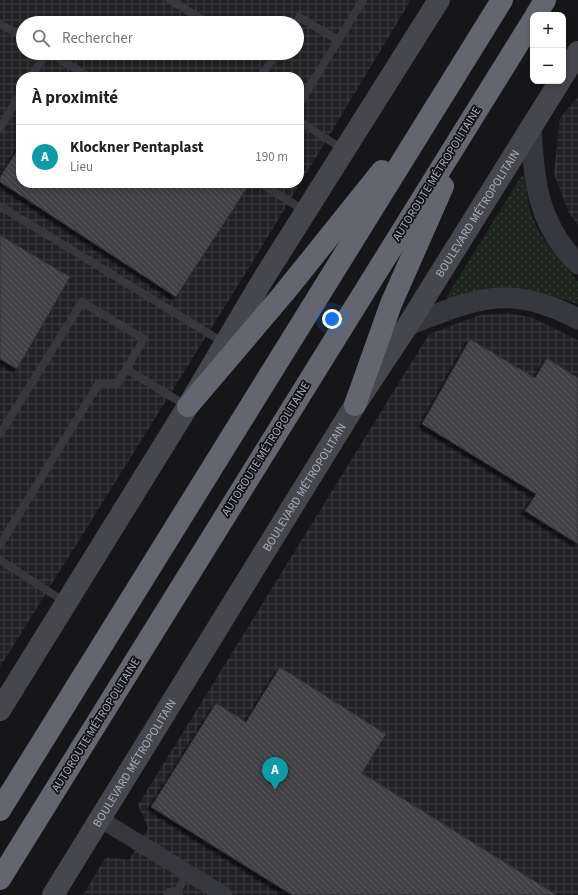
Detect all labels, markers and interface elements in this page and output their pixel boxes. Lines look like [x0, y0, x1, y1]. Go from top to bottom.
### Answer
map controls [530, 12, 566, 84]
button: + [530, 12, 566, 48]
search box [16, 16, 304, 60]
icon: search [30, 27, 52, 49]
text: Rechercher [62, 28, 133, 49]
button: − [530, 48, 566, 84]
text: À proximité [32, 86, 118, 110]
street label: AUTOROUTE MÉTROPOLITAINE [389, 104, 485, 244]
text: Klockner Pentaplast [70, 137, 204, 158]
street label: BOULEVARD MÉTROPOLITAIN [431, 146, 524, 281]
text: A [41, 148, 49, 166]
text: 190 m [255, 148, 288, 166]
text: Lieu [70, 158, 93, 176]
your location [322, 309, 342, 329]
street label: AUTOROUTE MÉTROPOLITAINE [218, 379, 314, 519]
street label: BOULEVARD MÉTROPOLITAIN [258, 420, 350, 555]
street label: AUTOROUTE MÉTROPOLITAINE [48, 655, 144, 795]
street label: BOULEVARD MÉTROPOLITAIN [88, 696, 180, 830]
pin: A [262, 757, 288, 790]

